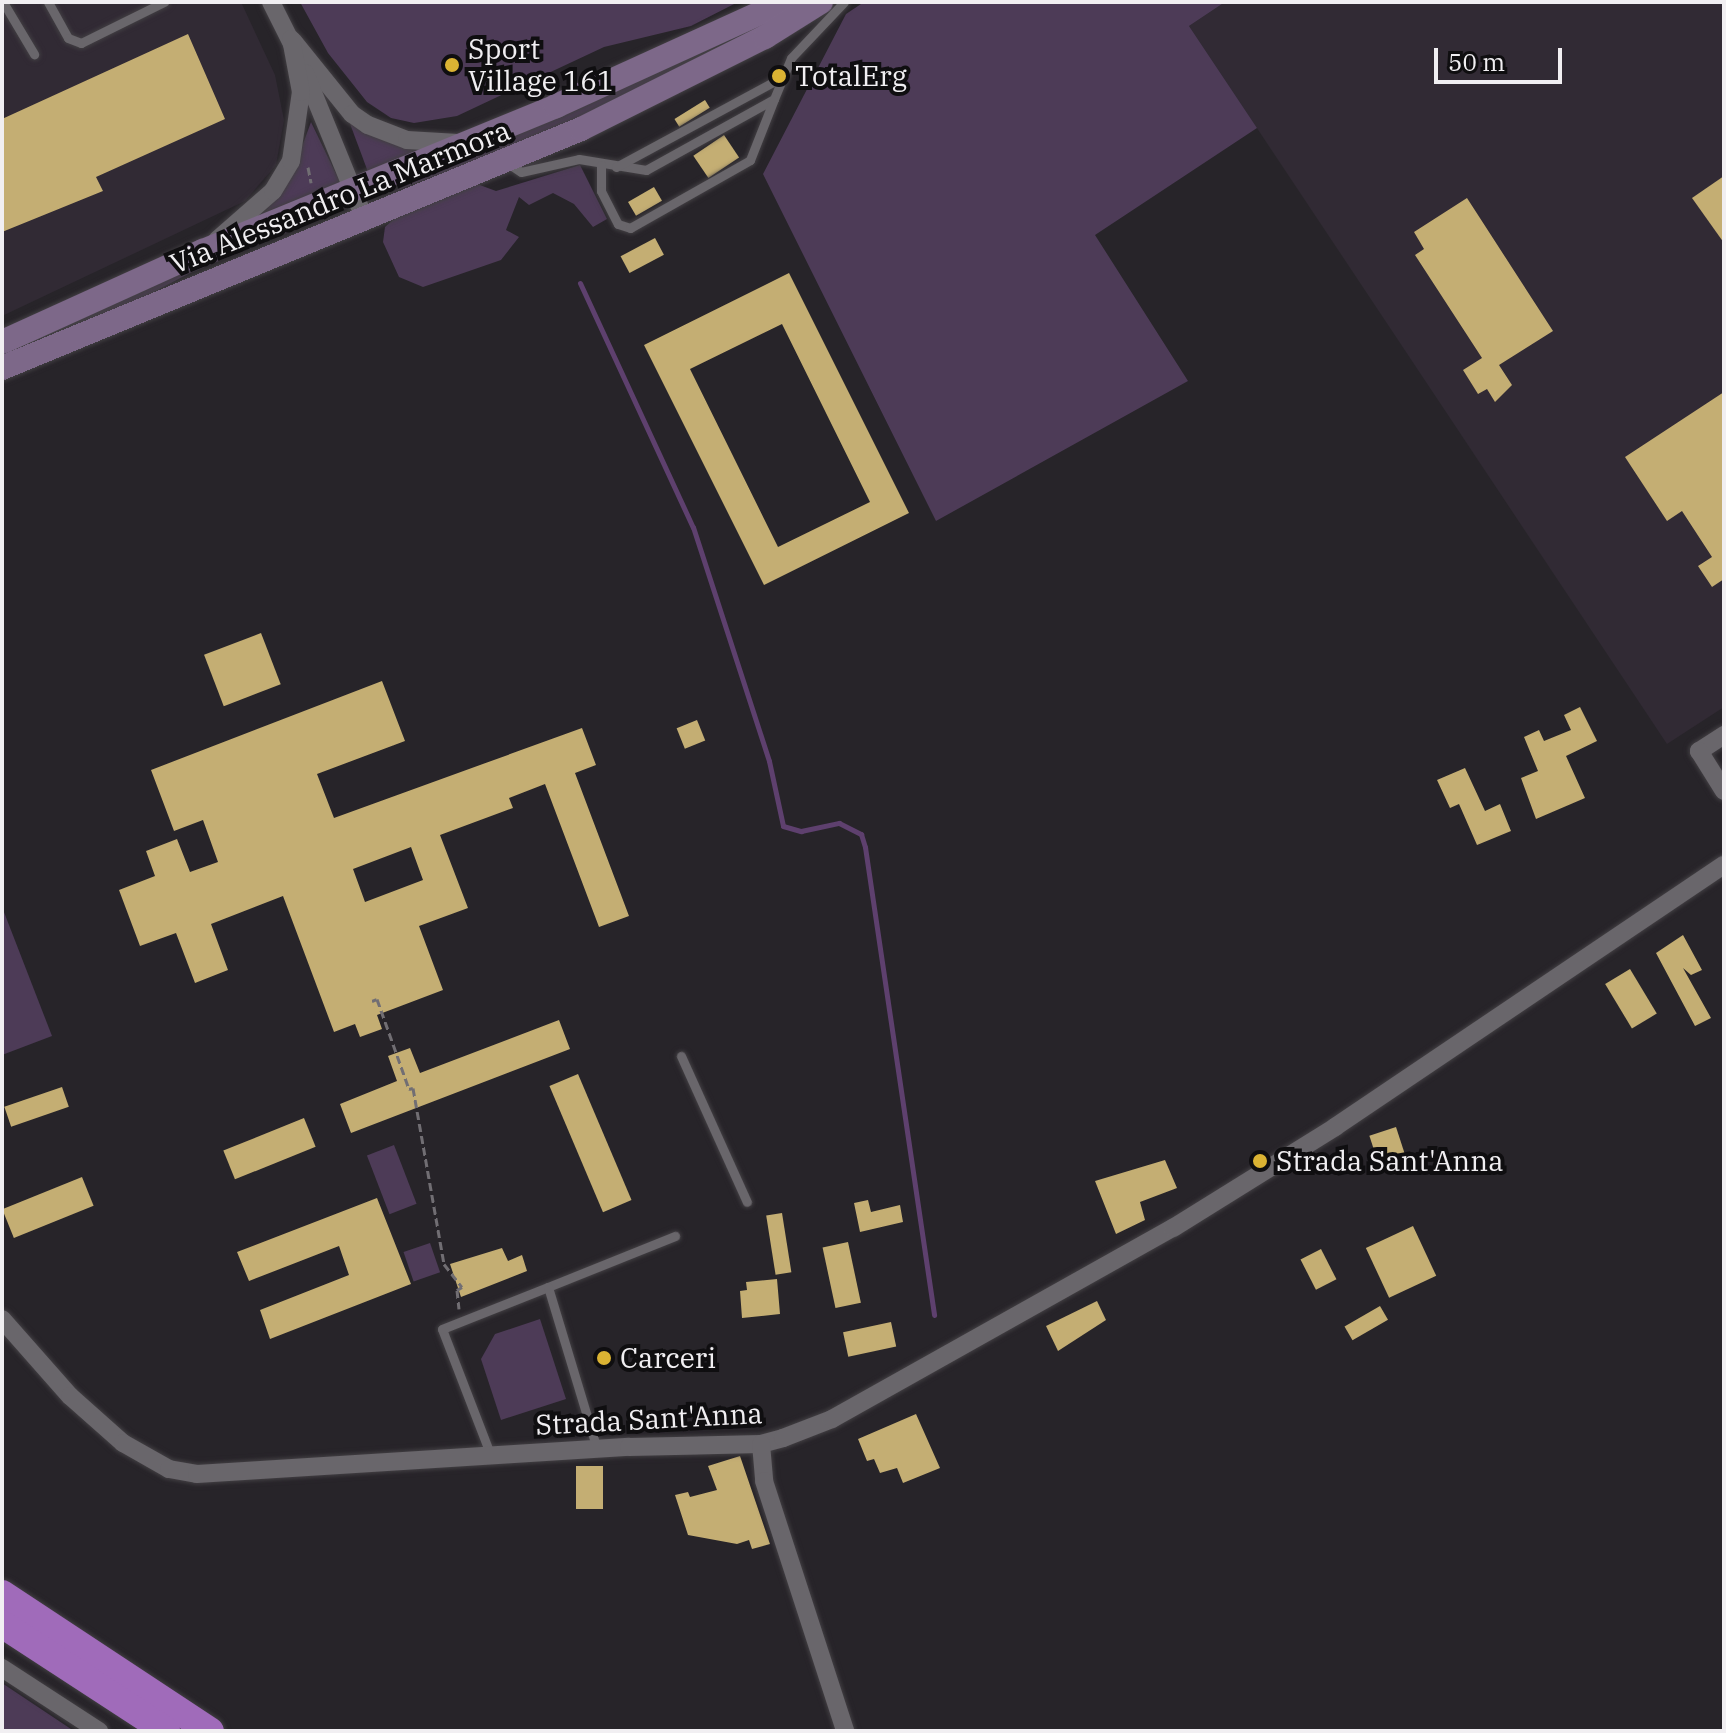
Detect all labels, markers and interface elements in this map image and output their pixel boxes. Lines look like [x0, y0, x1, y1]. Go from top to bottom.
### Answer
place label: Sport Village 161 [468, 32, 614, 98]
scale bar [1438, 32, 1566, 82]
text: 50 m [1448, 46, 1505, 78]
marker: Sport Village 161 [443, 56, 461, 74]
place label: TotalErg [795, 59, 907, 93]
marker: TotalErg [770, 67, 788, 85]
street label: Via Alessandro La Marmora [165, 113, 515, 281]
place label: Strada Sant'Anna [1276, 1144, 1503, 1178]
marker: Strada Sant'Anna [1251, 1152, 1269, 1170]
place label: Carceri [620, 1341, 716, 1375]
marker: Carceri [595, 1349, 613, 1367]
street label: Strada Sant'Anna [535, 1396, 763, 1442]

